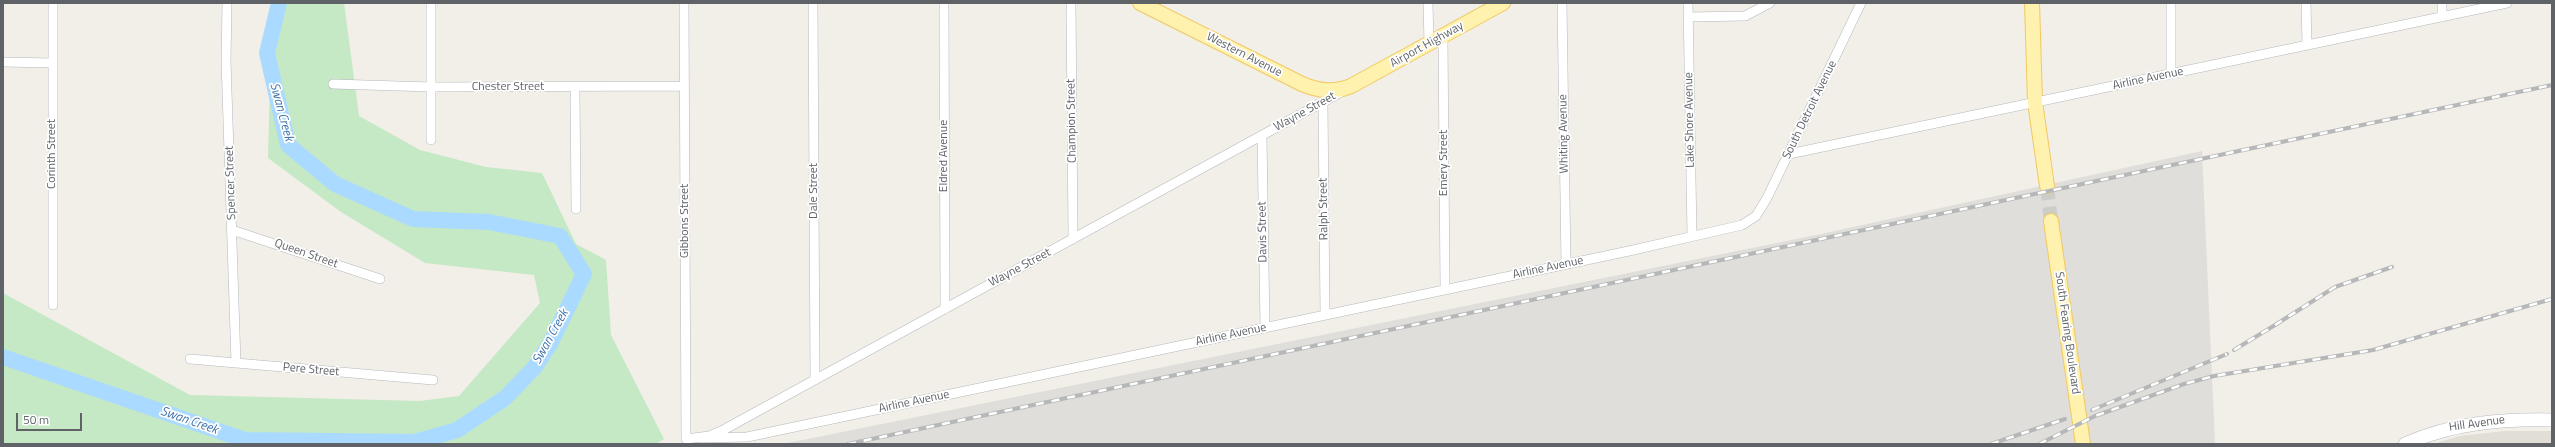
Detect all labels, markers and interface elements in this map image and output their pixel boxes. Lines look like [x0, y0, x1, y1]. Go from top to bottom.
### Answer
street label: Airport Highway [1388, 19, 1466, 71]
street label: Western Avenue [1204, 30, 1284, 80]
street label: South Detroit Avenue [1780, 58, 1840, 162]
street label: Airline Avenue [2111, 64, 2185, 94]
street label: Lake Shore Avenue [1682, 72, 1698, 168]
street label: Champion Street [1064, 79, 1080, 163]
street label: Chester Street [472, 80, 544, 94]
water label: Swan Creek [266, 81, 296, 143]
street label: Wayne Street [1272, 89, 1338, 135]
street label: Whiting Avenue [1556, 94, 1572, 174]
street label: Corinth Street [45, 119, 59, 189]
street label: Eldred Avenue [937, 120, 951, 192]
street label: Emery Street [1437, 130, 1451, 196]
street label: Spencer Street [223, 146, 239, 220]
street label: Dale Street [807, 163, 821, 219]
street label: Ralph Street [1316, 178, 1332, 240]
street label: Gibbons Street [678, 184, 692, 258]
street label: Davis Street [1255, 201, 1271, 263]
street label: Queen Street [272, 236, 340, 272]
street label: Wayne Street [986, 246, 1054, 290]
street label: Airline Avenue [1511, 253, 1585, 283]
street label: South Fearing Boulevard [2051, 271, 2083, 395]
water label: Swan Creek [530, 307, 572, 367]
street label: Airline Avenue [1194, 320, 1268, 350]
street label: Pere Street [282, 360, 340, 380]
street label: Airline Avenue [877, 387, 951, 417]
water label: Swan Creek [158, 404, 220, 438]
scale bar [18, 405, 84, 431]
text: 50 m [23, 410, 49, 429]
street label: Hill Avenue [2448, 413, 2506, 435]

